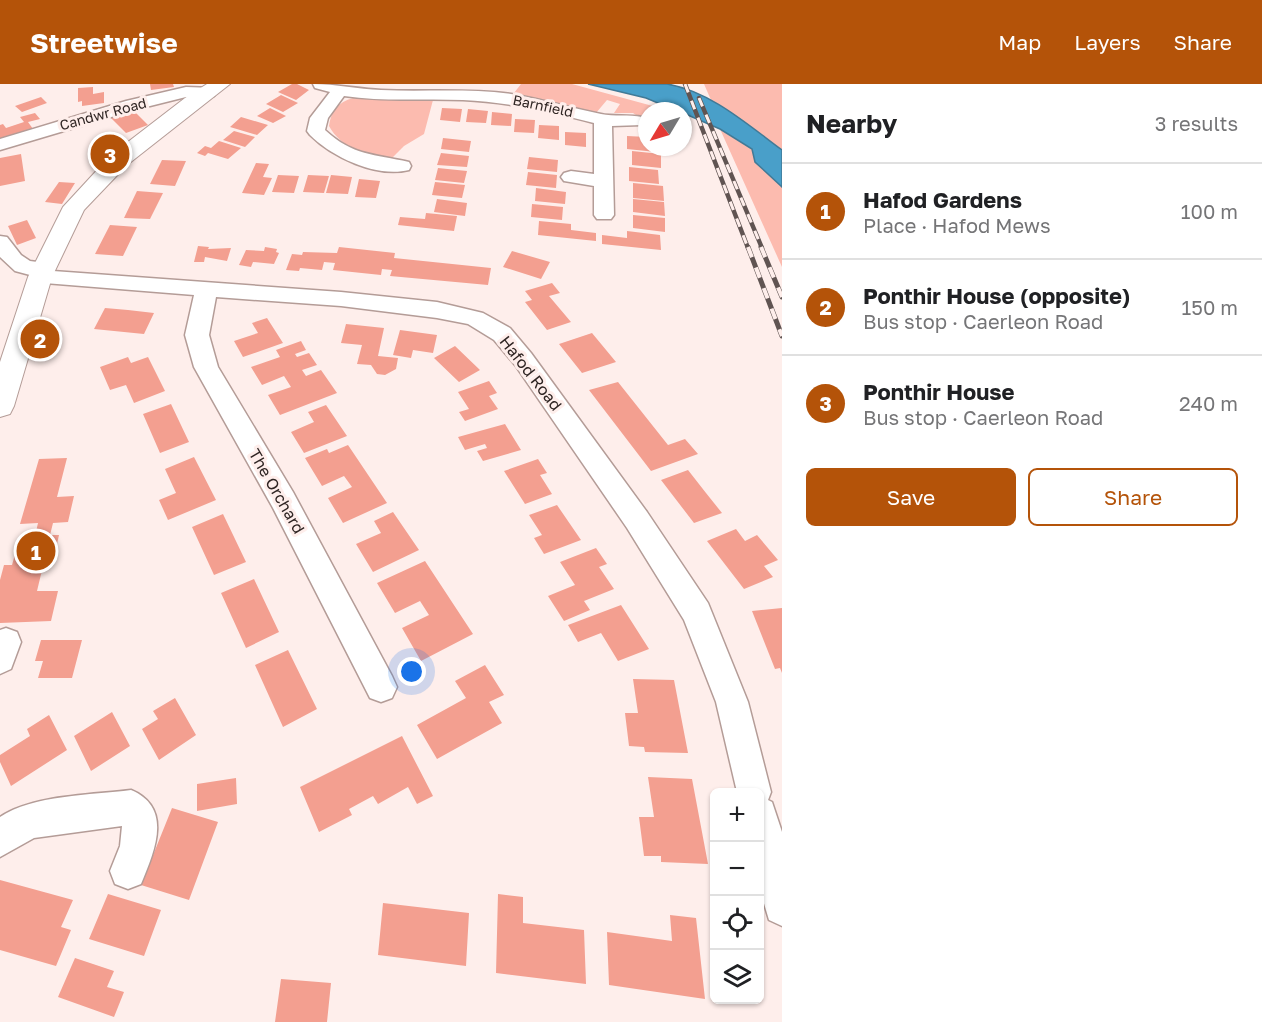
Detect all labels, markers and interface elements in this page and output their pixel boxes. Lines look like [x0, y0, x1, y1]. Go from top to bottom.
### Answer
text: Streetwise [30, 26, 178, 59]
text: Map [998, 29, 1041, 55]
text: Layers [1074, 29, 1141, 55]
text: Share [1174, 29, 1232, 55]
street label: Barnfield [511, 91, 575, 120]
street label: Candwr Road [58, 94, 148, 133]
north arrow [638, 102, 692, 156]
text: Nearby [806, 108, 897, 139]
text: 3 results [1155, 111, 1238, 135]
pin: 3 [90, 132, 130, 176]
text: Hafod Gardens [863, 186, 1022, 213]
text: 1 [820, 199, 831, 223]
text: 100 m [1181, 199, 1238, 223]
text: Place · Hafod Mews [863, 213, 1051, 237]
text: Ponthir House (opposite) [863, 282, 1130, 309]
text: 2 [819, 295, 832, 319]
text: 150 m [1182, 295, 1238, 319]
text: Bus stop · Caerleon Road [863, 309, 1103, 333]
pin: 2 [20, 316, 60, 362]
street label: Hafod Road [496, 332, 566, 414]
text: Ponthir House [863, 378, 1015, 405]
text: 3 [819, 391, 832, 415]
text: 240 m [1179, 391, 1238, 415]
text: Bus stop · Caerleon Road [863, 405, 1103, 429]
street label: The Orchard [245, 445, 309, 537]
button: Save [806, 468, 1016, 526]
button: Share [1028, 468, 1238, 526]
pin: 1 [16, 528, 56, 574]
your location [397, 657, 426, 686]
map controls [710, 788, 764, 1004]
button: + [710, 788, 764, 842]
button: − [710, 842, 764, 896]
button: locate [710, 896, 764, 950]
button: layers [710, 950, 764, 1004]

